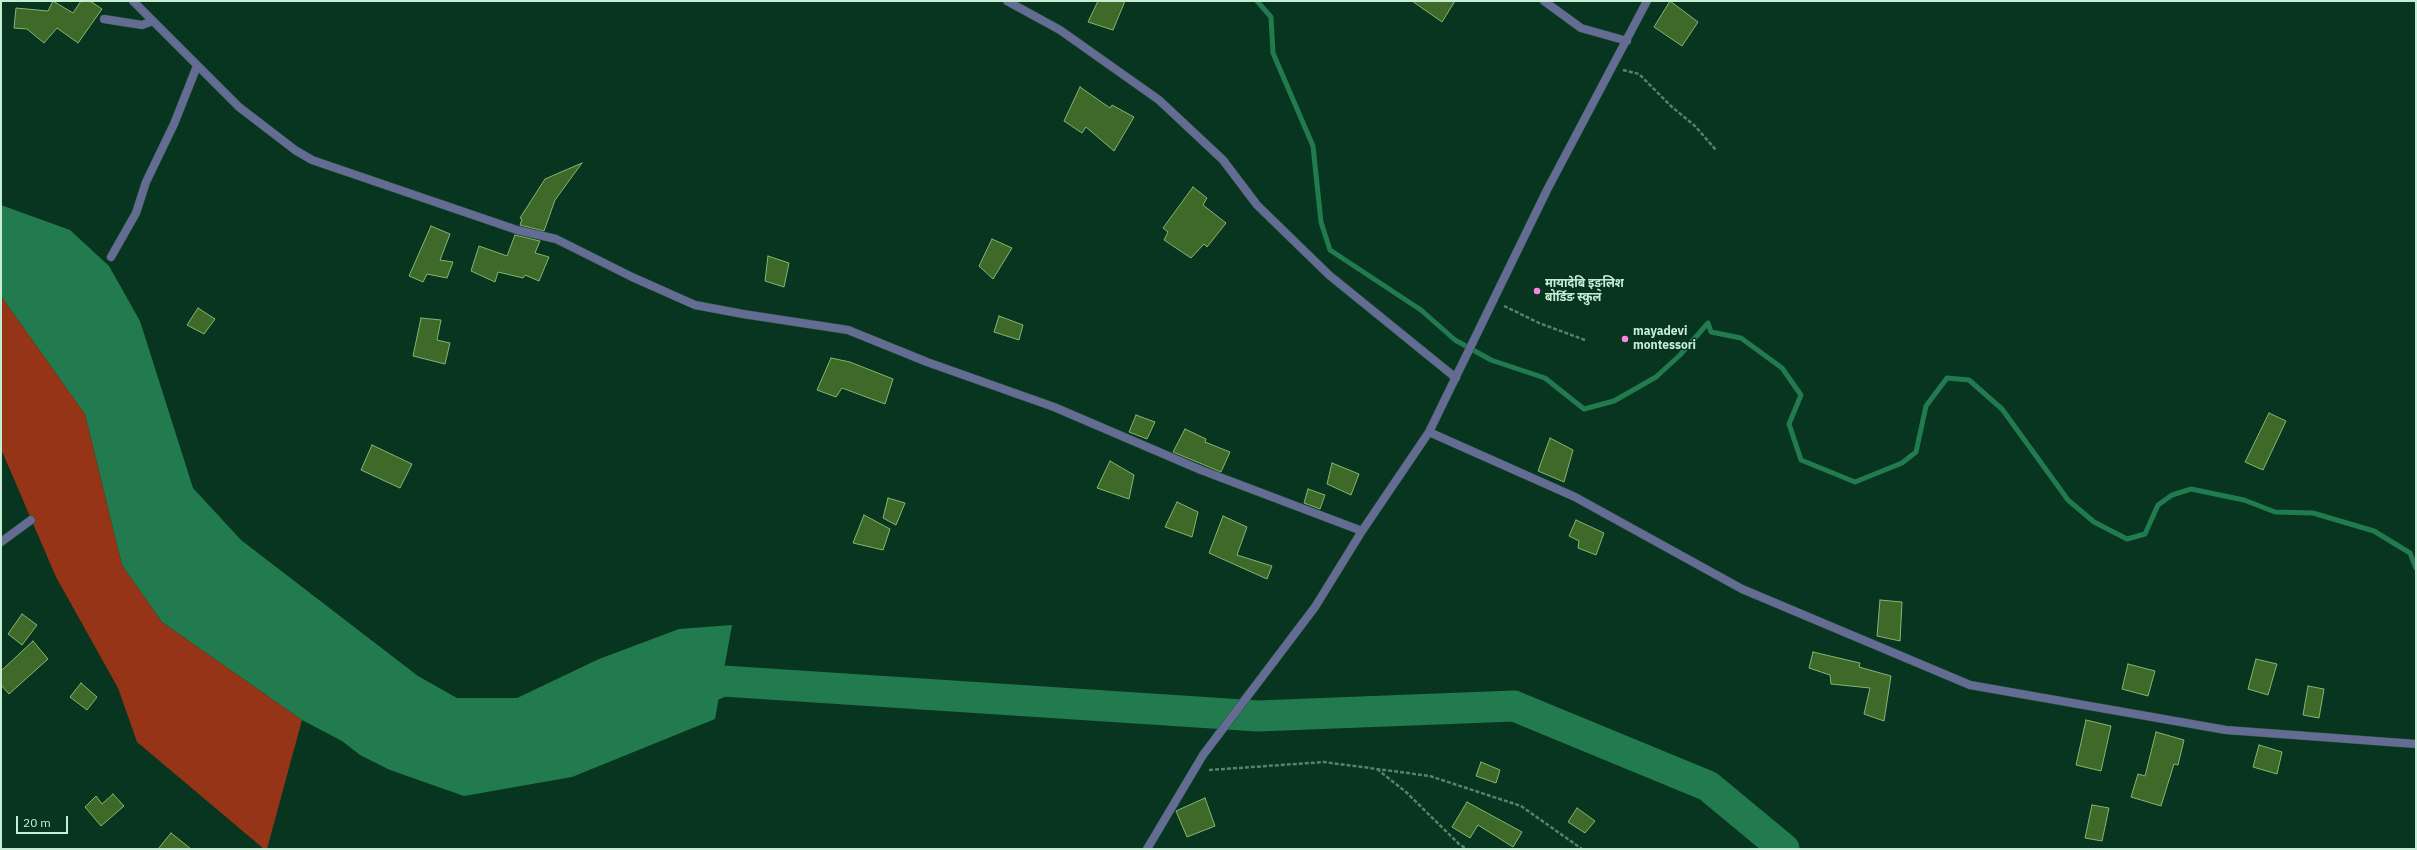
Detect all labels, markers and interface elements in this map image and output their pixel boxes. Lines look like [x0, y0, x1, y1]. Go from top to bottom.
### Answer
place label: मायादेबि इङ्लिश बोर्डिङ स्कुल [1545, 277, 1624, 305]
marker: मायादेबि इङ्लिश बोर्डिङ स्कुल [1532, 286, 1542, 296]
place label: mayadevi montessori [1633, 325, 1696, 353]
marker: mayadevi montessori [1620, 334, 1630, 344]
scale bar [18, 808, 70, 834]
text: 20 m [23, 815, 51, 830]

